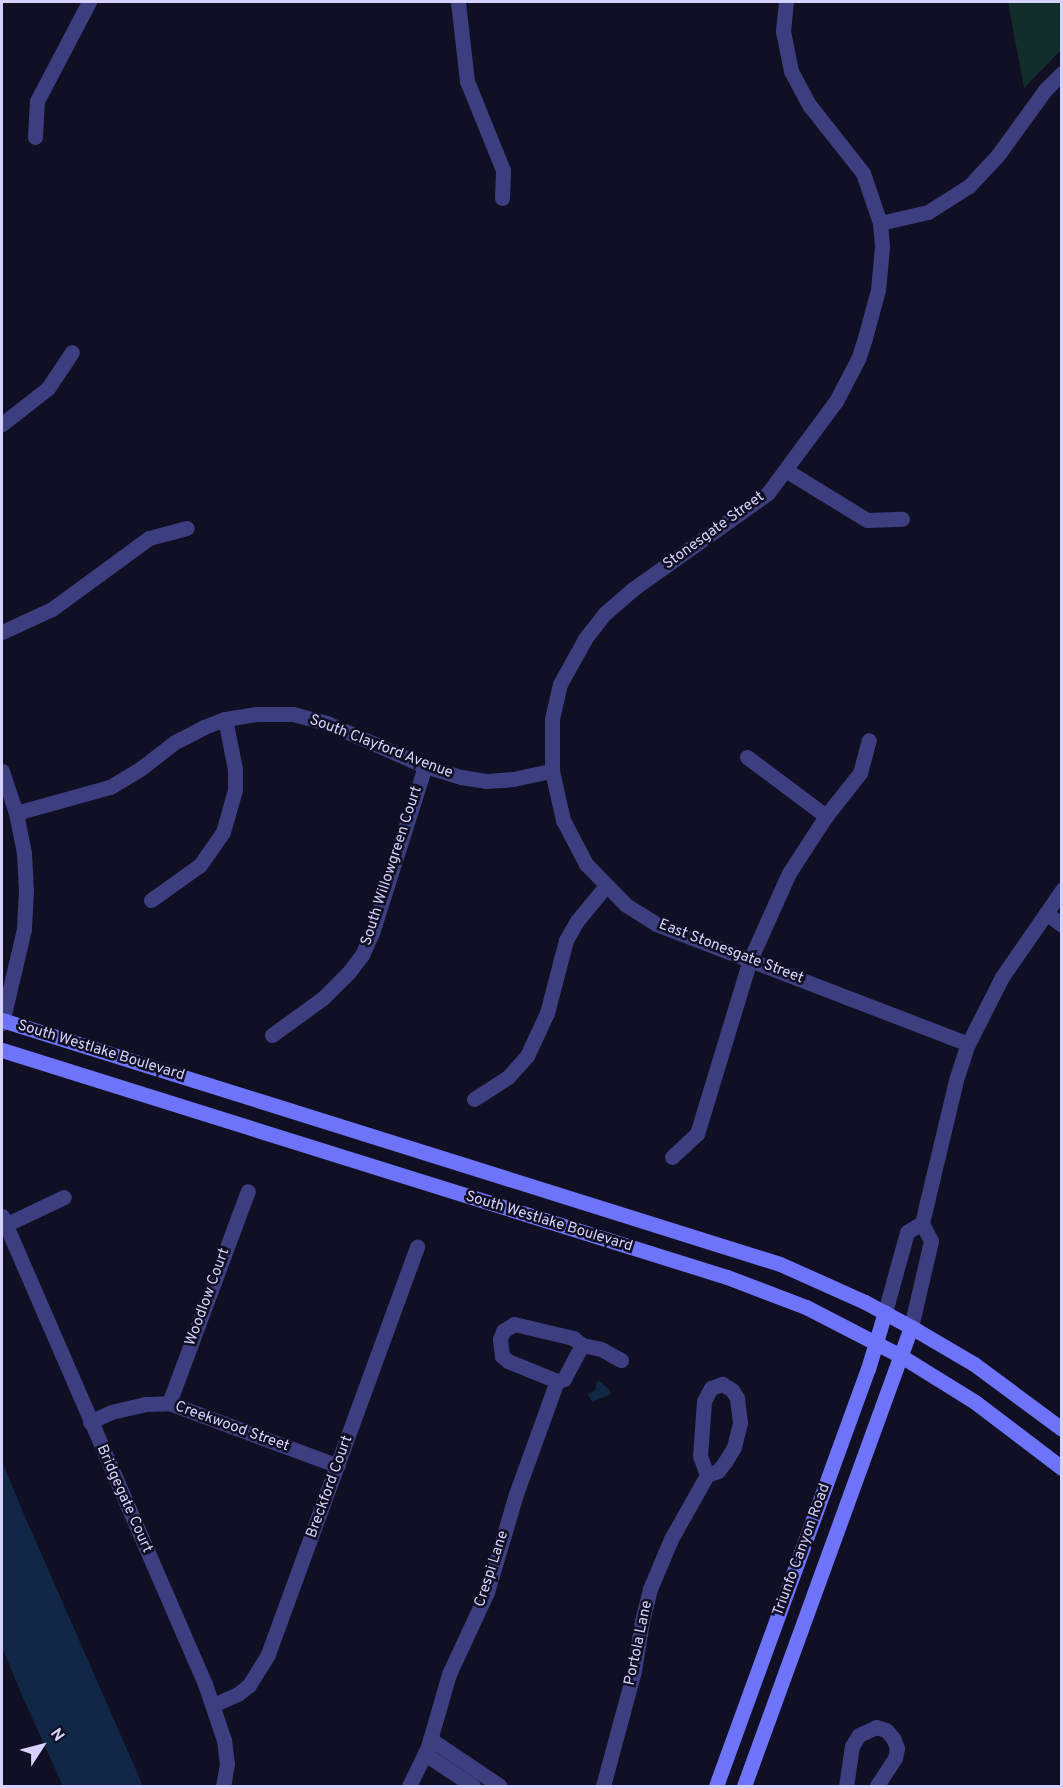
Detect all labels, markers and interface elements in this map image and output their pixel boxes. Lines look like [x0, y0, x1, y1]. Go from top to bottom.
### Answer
street label: Stonesgate Street [660, 488, 768, 574]
street label: South Clayford Avenue [306, 711, 456, 783]
street label: South Willowgreen Court [358, 784, 426, 948]
street label: East Stonesgate Street [656, 916, 806, 988]
street label: South Westlake Boulevard [15, 1017, 187, 1085]
street label: South Westlake Boulevard [463, 1188, 635, 1256]
street label: Woodlow Court [182, 1246, 234, 1348]
street label: Creekwood Street [172, 1398, 292, 1456]
street label: Breckford Court [303, 1433, 357, 1541]
street label: Bridgegate Court [92, 1442, 156, 1556]
street label: Triunfo Canyon Road [770, 1481, 834, 1619]
street label: Crespi Lane [471, 1529, 513, 1609]
street label: Portola Lane [621, 1599, 657, 1687]
north arrow [12, 1716, 72, 1776]
text: N [45, 1725, 68, 1746]

